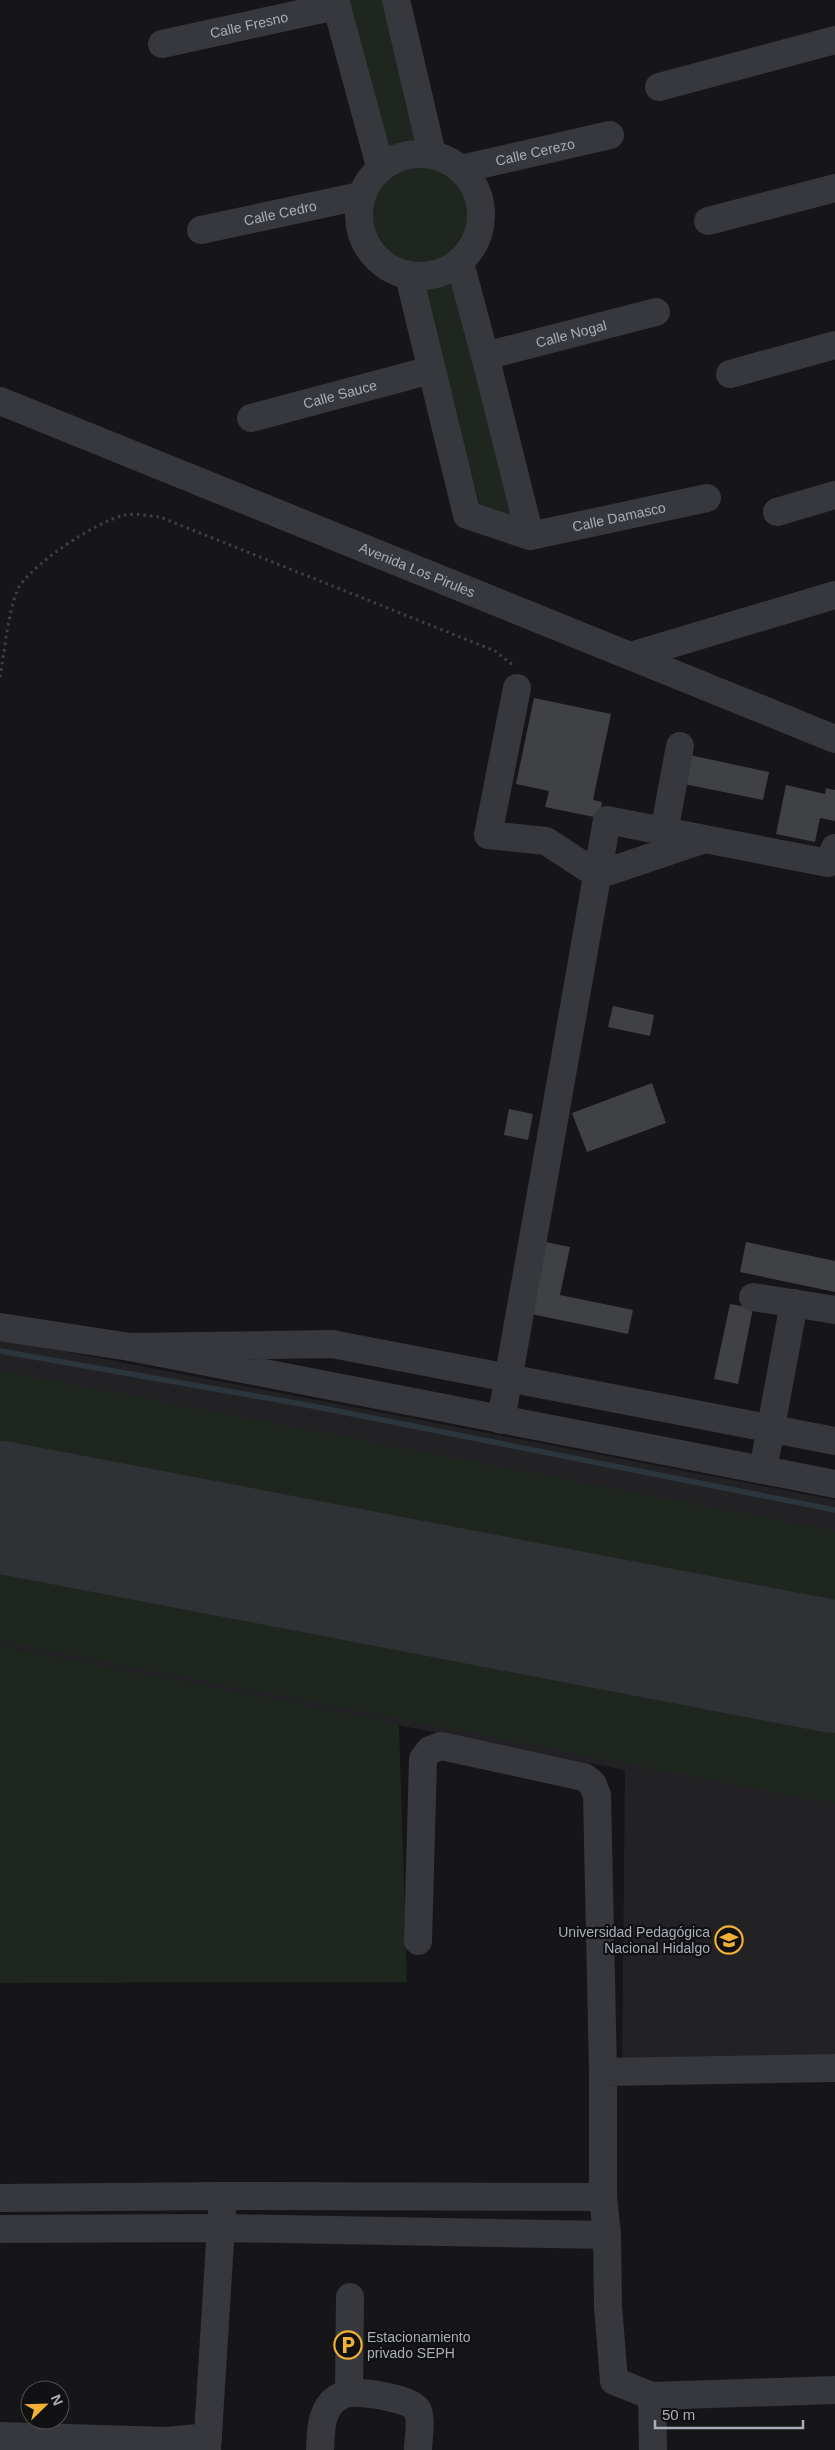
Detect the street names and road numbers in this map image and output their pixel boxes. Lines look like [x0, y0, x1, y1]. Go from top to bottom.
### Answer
street label: Calle Fresno [208, 9, 290, 41]
street label: Calle Cerezo [494, 135, 577, 169]
street label: Calle Cedro [242, 197, 318, 229]
street label: Calle Nogal [534, 317, 608, 351]
street label: Calle Sauce [301, 377, 379, 412]
street label: Calle Damasco [571, 499, 667, 535]
street label: Avenida Los Pirules [357, 539, 477, 600]

